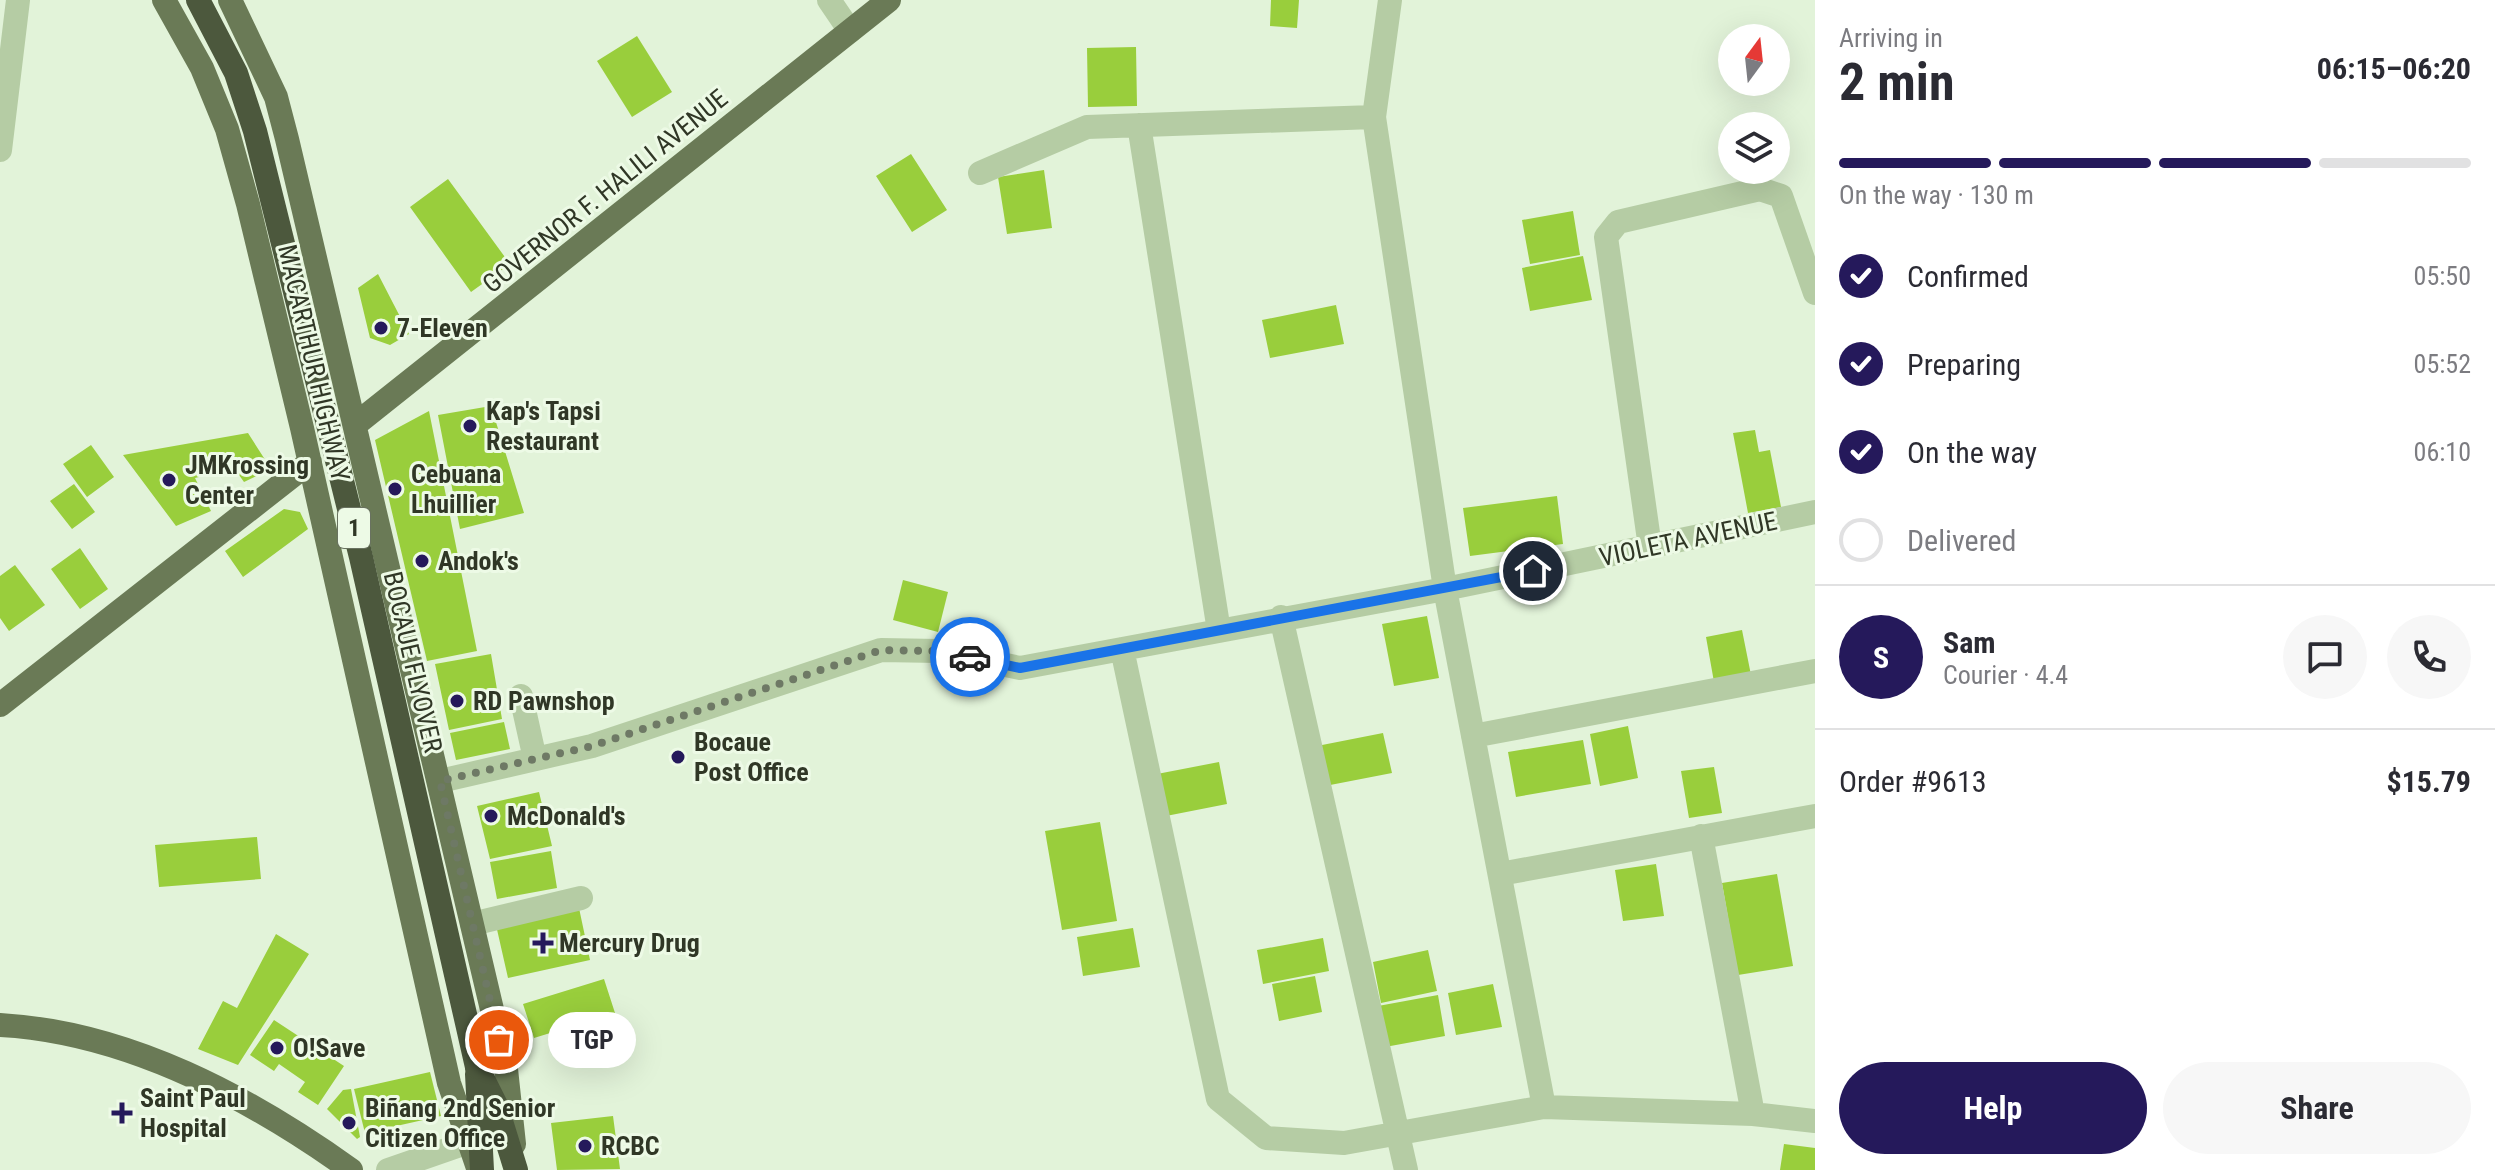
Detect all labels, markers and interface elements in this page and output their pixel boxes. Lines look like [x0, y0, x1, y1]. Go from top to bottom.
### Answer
text: Arriving in [1839, 23, 1943, 53]
north arrow [1718, 24, 1790, 96]
map controls [1718, 24, 1790, 184]
text: 06:15–06:20 [2317, 51, 2471, 86]
text: 2 min [1839, 52, 1955, 113]
street label: GOVERNOR F. HALILI AVENUE [477, 83, 733, 299]
button: layers [1718, 112, 1790, 184]
text: On the way · 130 m [1839, 180, 2034, 210]
street label: MACARTHUR HIGHWAY [272, 242, 356, 485]
icon: check [1839, 254, 1883, 298]
text: Confirmed [1907, 259, 2029, 294]
text: 05:50 [2414, 261, 2471, 291]
place label: 7-Eleven [397, 313, 488, 343]
marker: 7-Eleven [372, 319, 390, 337]
icon: check [1839, 342, 1883, 386]
text: Preparing [1907, 347, 2021, 382]
text: 05:52 [2414, 349, 2471, 379]
place label: Kap's Tapsi Restaurant [486, 396, 601, 456]
marker: Kap's Tapsi Restaurant [461, 417, 479, 435]
icon: check [1839, 430, 1883, 474]
text: On the way [1907, 435, 2037, 470]
text: 06:10 [2414, 437, 2471, 467]
place label: JMKrossing Center [185, 450, 309, 510]
place label: Cebuana Lhuillier [411, 459, 501, 519]
marker: JMKrossing Center [160, 471, 178, 489]
marker: Cebuana Lhuillier [386, 480, 404, 498]
street label: VIOLETA AVENUE [1596, 506, 1780, 572]
road number: 1 [338, 508, 370, 548]
text: Delivered [1907, 523, 2016, 558]
pin [1499, 537, 1567, 605]
place label: Andok's [438, 546, 519, 576]
icon: home [1511, 549, 1555, 593]
marker: Andok's [413, 552, 431, 570]
street label: BOCAUE FLYOVER [378, 569, 448, 755]
button: chat [2283, 615, 2367, 699]
button: phone [2387, 615, 2471, 699]
courier [930, 617, 1010, 697]
text: Sam [1943, 625, 1996, 660]
icon: car [948, 635, 992, 679]
text: S [1873, 640, 1889, 675]
text: Courier · 4.4 [1943, 660, 2068, 690]
place label: RD Pawnshop [473, 686, 615, 716]
marker: RD Pawnshop [448, 692, 466, 710]
place label: Bocaue Post Office [694, 727, 809, 787]
marker: Bocaue Post Office [669, 748, 687, 766]
text: Order #9613 [1839, 764, 1987, 799]
text: $15.79 [2386, 764, 2471, 799]
place label: McDonald's [507, 801, 626, 831]
marker: McDonald's [482, 807, 500, 825]
place label: Mercury Drug [559, 928, 700, 958]
marker: Mercury Drug [534, 934, 552, 952]
pin [465, 1006, 533, 1074]
callout: TGP [547, 1012, 635, 1068]
icon: bag [477, 1018, 521, 1062]
text: TGP [570, 1025, 614, 1055]
place label: O!Save [293, 1033, 366, 1063]
marker: O!Save [268, 1039, 286, 1057]
button: Help [1839, 1062, 2147, 1154]
button: Share [2163, 1062, 2471, 1154]
place label: Saint Paul Hospital [140, 1083, 246, 1143]
place label: Biñang 2nd Senior Citizen Office [365, 1093, 556, 1153]
marker: Saint Paul Hospital [111, 1102, 133, 1124]
marker: Biñang 2nd Senior Citizen Office [340, 1114, 358, 1132]
place label: RCBC [601, 1131, 660, 1161]
marker: RCBC [576, 1137, 594, 1155]

